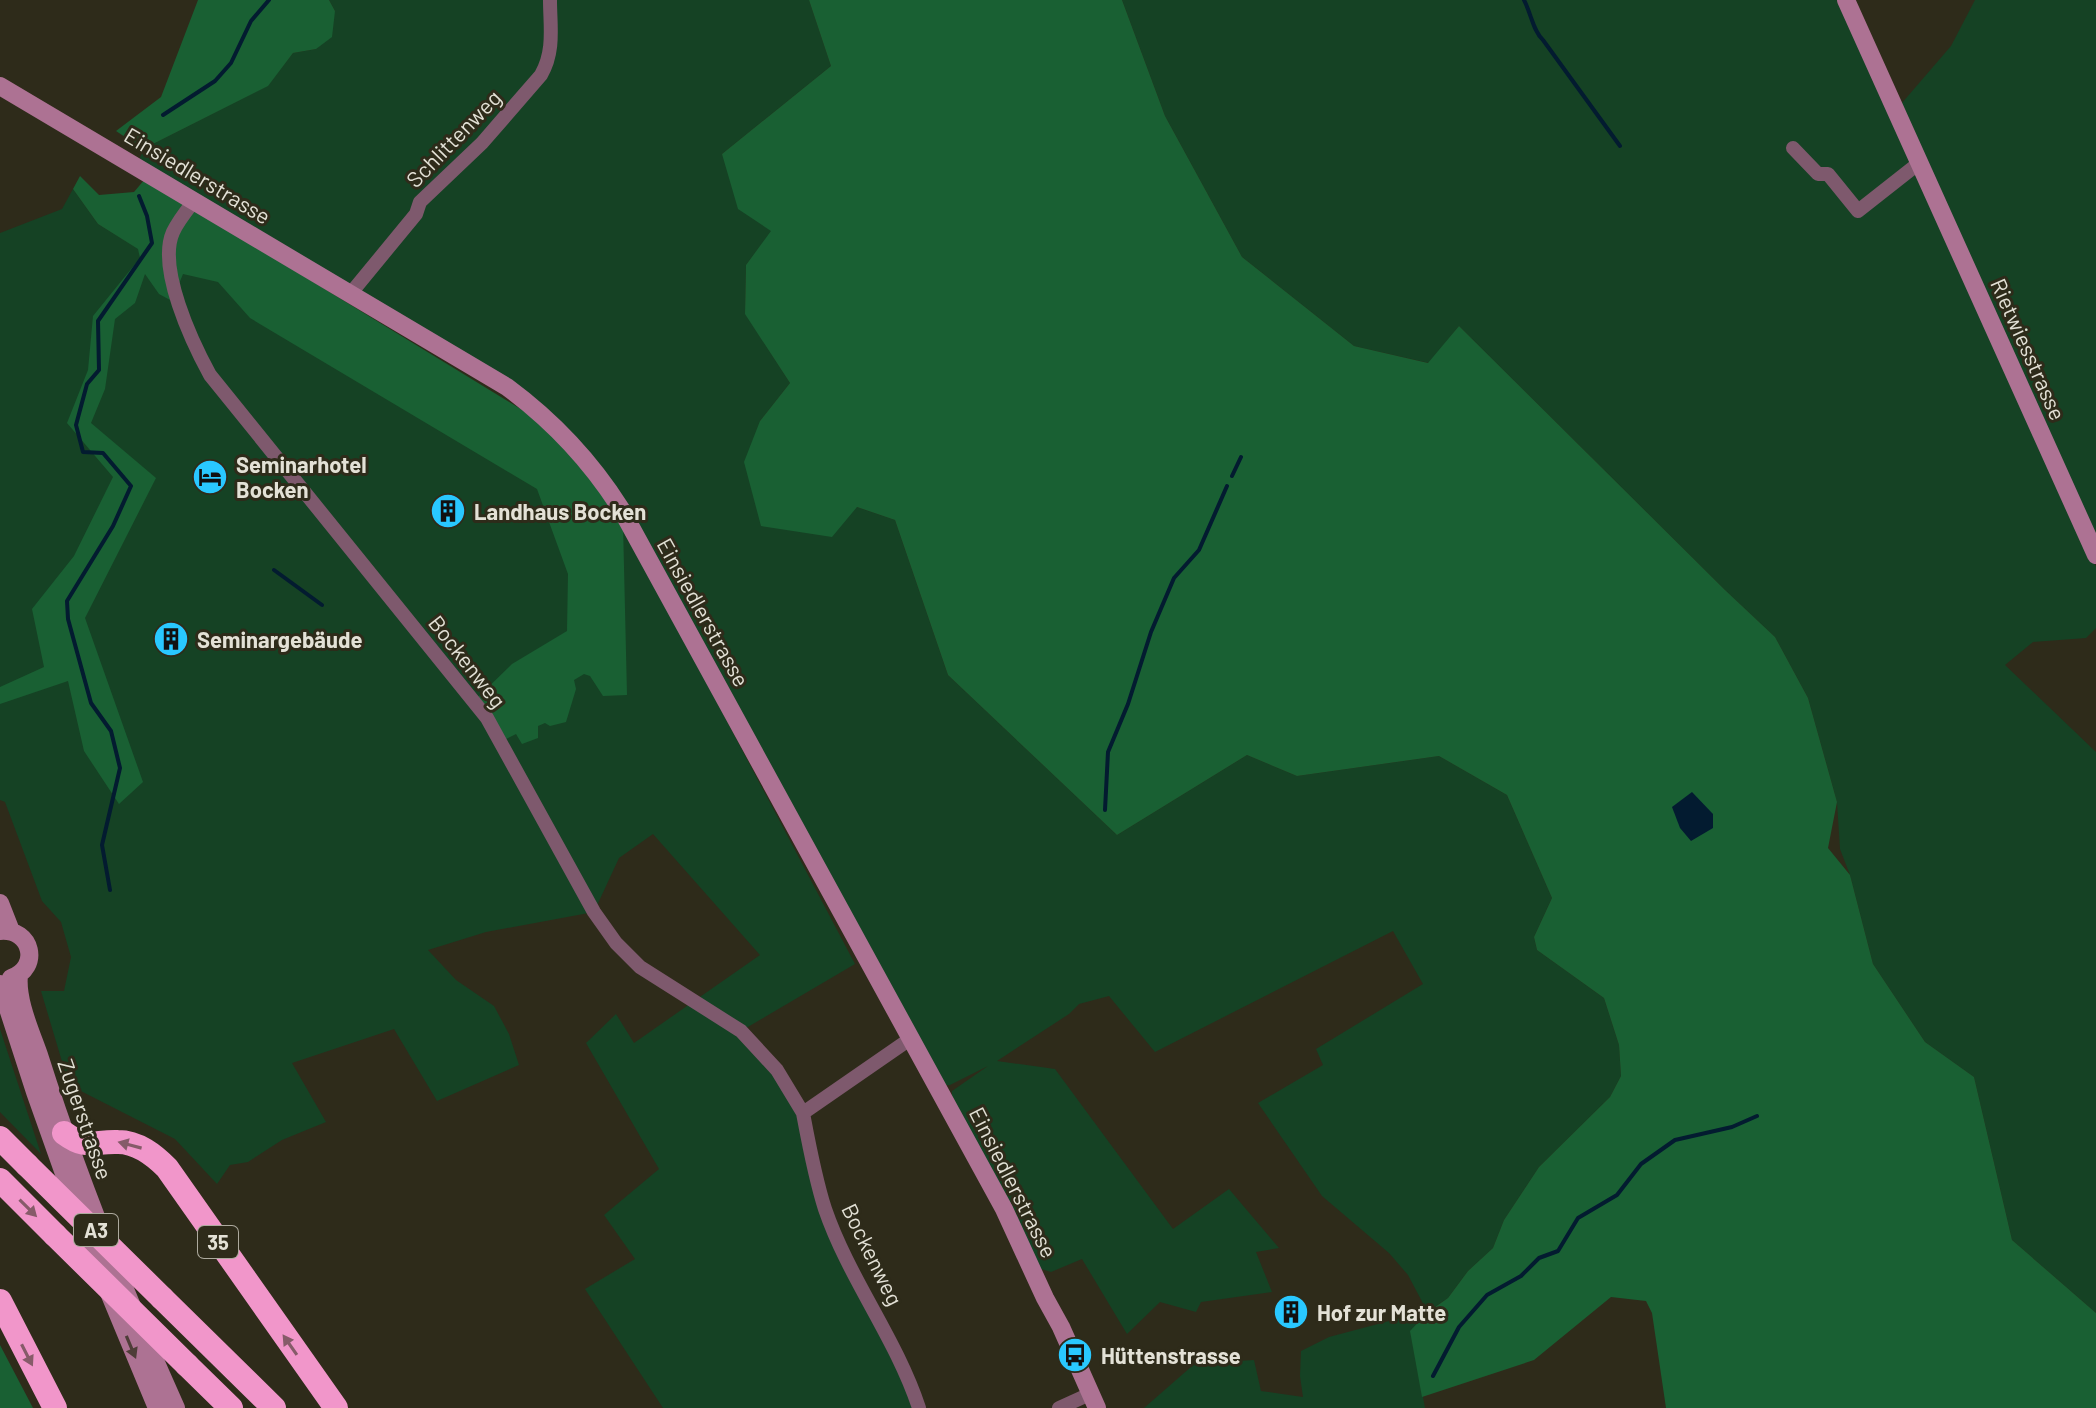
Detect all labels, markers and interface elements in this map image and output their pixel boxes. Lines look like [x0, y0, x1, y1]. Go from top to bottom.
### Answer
street label: Schlittenweg [400, 84, 506, 192]
street label: Einsiedlerstrasse [120, 121, 276, 229]
street label: Rietwiesstrasse [1986, 274, 2072, 424]
place label: Seminarhotel Bocken [236, 451, 367, 502]
hotel icon: Seminarhotel Bocken [191, 458, 229, 496]
building icon: Landhaus Bocken [429, 492, 467, 530]
place label: Landhaus Bocken [474, 498, 646, 524]
street label: Einsiedlerstrasse [652, 533, 756, 691]
street label: Bockenweg [424, 610, 512, 712]
building icon: Seminargebäude [152, 620, 190, 658]
place label: Seminargebäude [197, 626, 362, 652]
street label: Zugerstrasse [53, 1055, 119, 1183]
street label: Einsiedlerstrasse [965, 1102, 1063, 1262]
one-way arrow [117, 1139, 142, 1151]
one-way arrow [18, 1198, 37, 1217]
street label: Bockenweg [837, 1199, 909, 1309]
road number: A3 [74, 1214, 118, 1246]
road number: 35 [198, 1226, 238, 1258]
building icon: Hof zur Matte [1272, 1293, 1310, 1331]
place label: Hof zur Matte [1317, 1299, 1446, 1325]
one-way arrow [125, 1335, 138, 1359]
one-way arrow [283, 1335, 298, 1356]
bus stop icon: Hüttenstrasse [1056, 1336, 1094, 1374]
place label: Hüttenstrasse [1101, 1342, 1241, 1368]
one-way arrow [21, 1343, 34, 1366]

